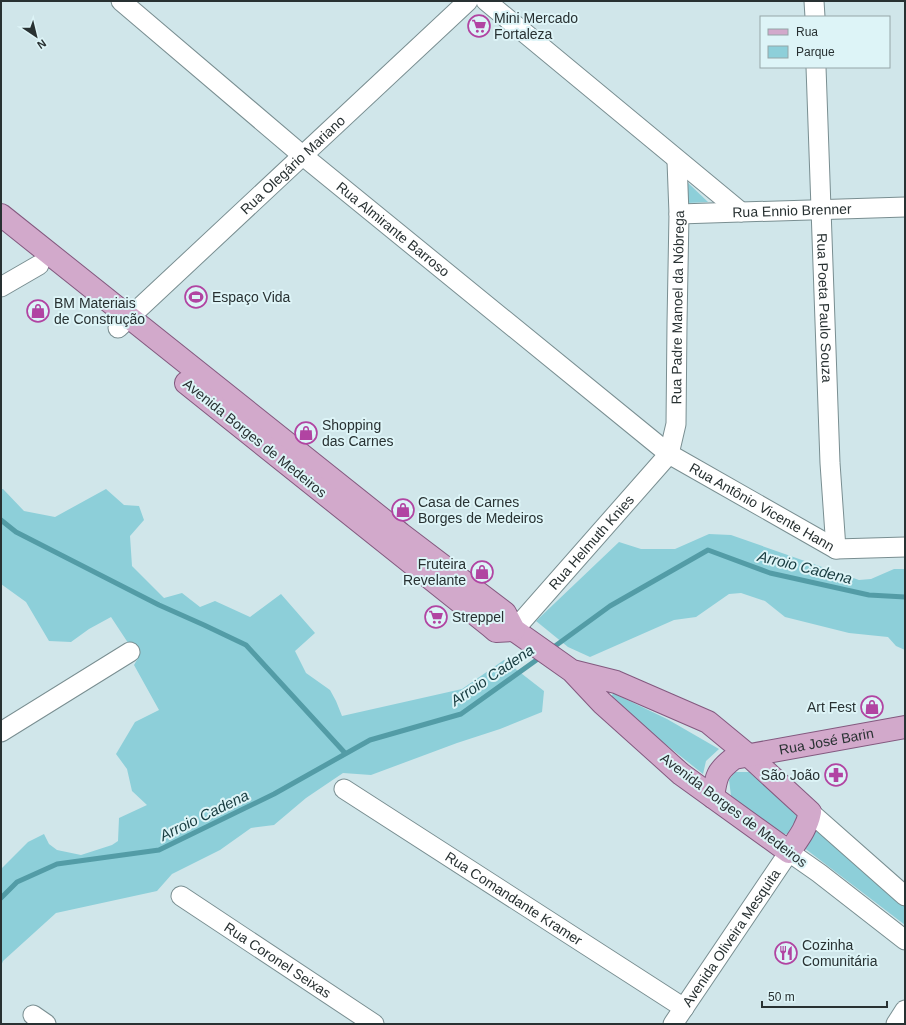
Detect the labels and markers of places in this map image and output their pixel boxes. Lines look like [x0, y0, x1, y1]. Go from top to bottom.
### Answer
place label: Mini Mercado Fortaleza [494, 10, 578, 42]
supermarket icon: Mini Mercado Fortaleza [466, 13, 492, 39]
sports icon: Espaço Vida [183, 284, 209, 310]
place label: Espaço Vida [212, 289, 291, 305]
place label: BM Materiais de Construção [54, 295, 145, 327]
shop icon: BM Materiais de Construção [25, 298, 51, 324]
place label: Shopping das Carnes [322, 417, 394, 449]
shop icon: Shopping das Carnes [293, 420, 319, 446]
place label: Casa de Carnes Borges de Medeiros [418, 494, 543, 526]
shop icon: Casa de Carnes Borges de Medeiros [390, 497, 416, 523]
place label: Fruteira Revelante [403, 556, 466, 588]
shop icon: Fruteira Revelante [469, 559, 495, 585]
supermarket icon: Streppel [423, 604, 449, 630]
place label: Streppel [452, 609, 504, 625]
shop icon: Art Fest [859, 694, 885, 720]
place label: Art Fest [807, 699, 856, 715]
pharmacy icon: São João [823, 762, 849, 788]
place label: São João [761, 767, 820, 783]
place label: Cozinha Comunitária [802, 937, 878, 969]
restaurant icon: Cozinha Comunitária [773, 940, 799, 966]

